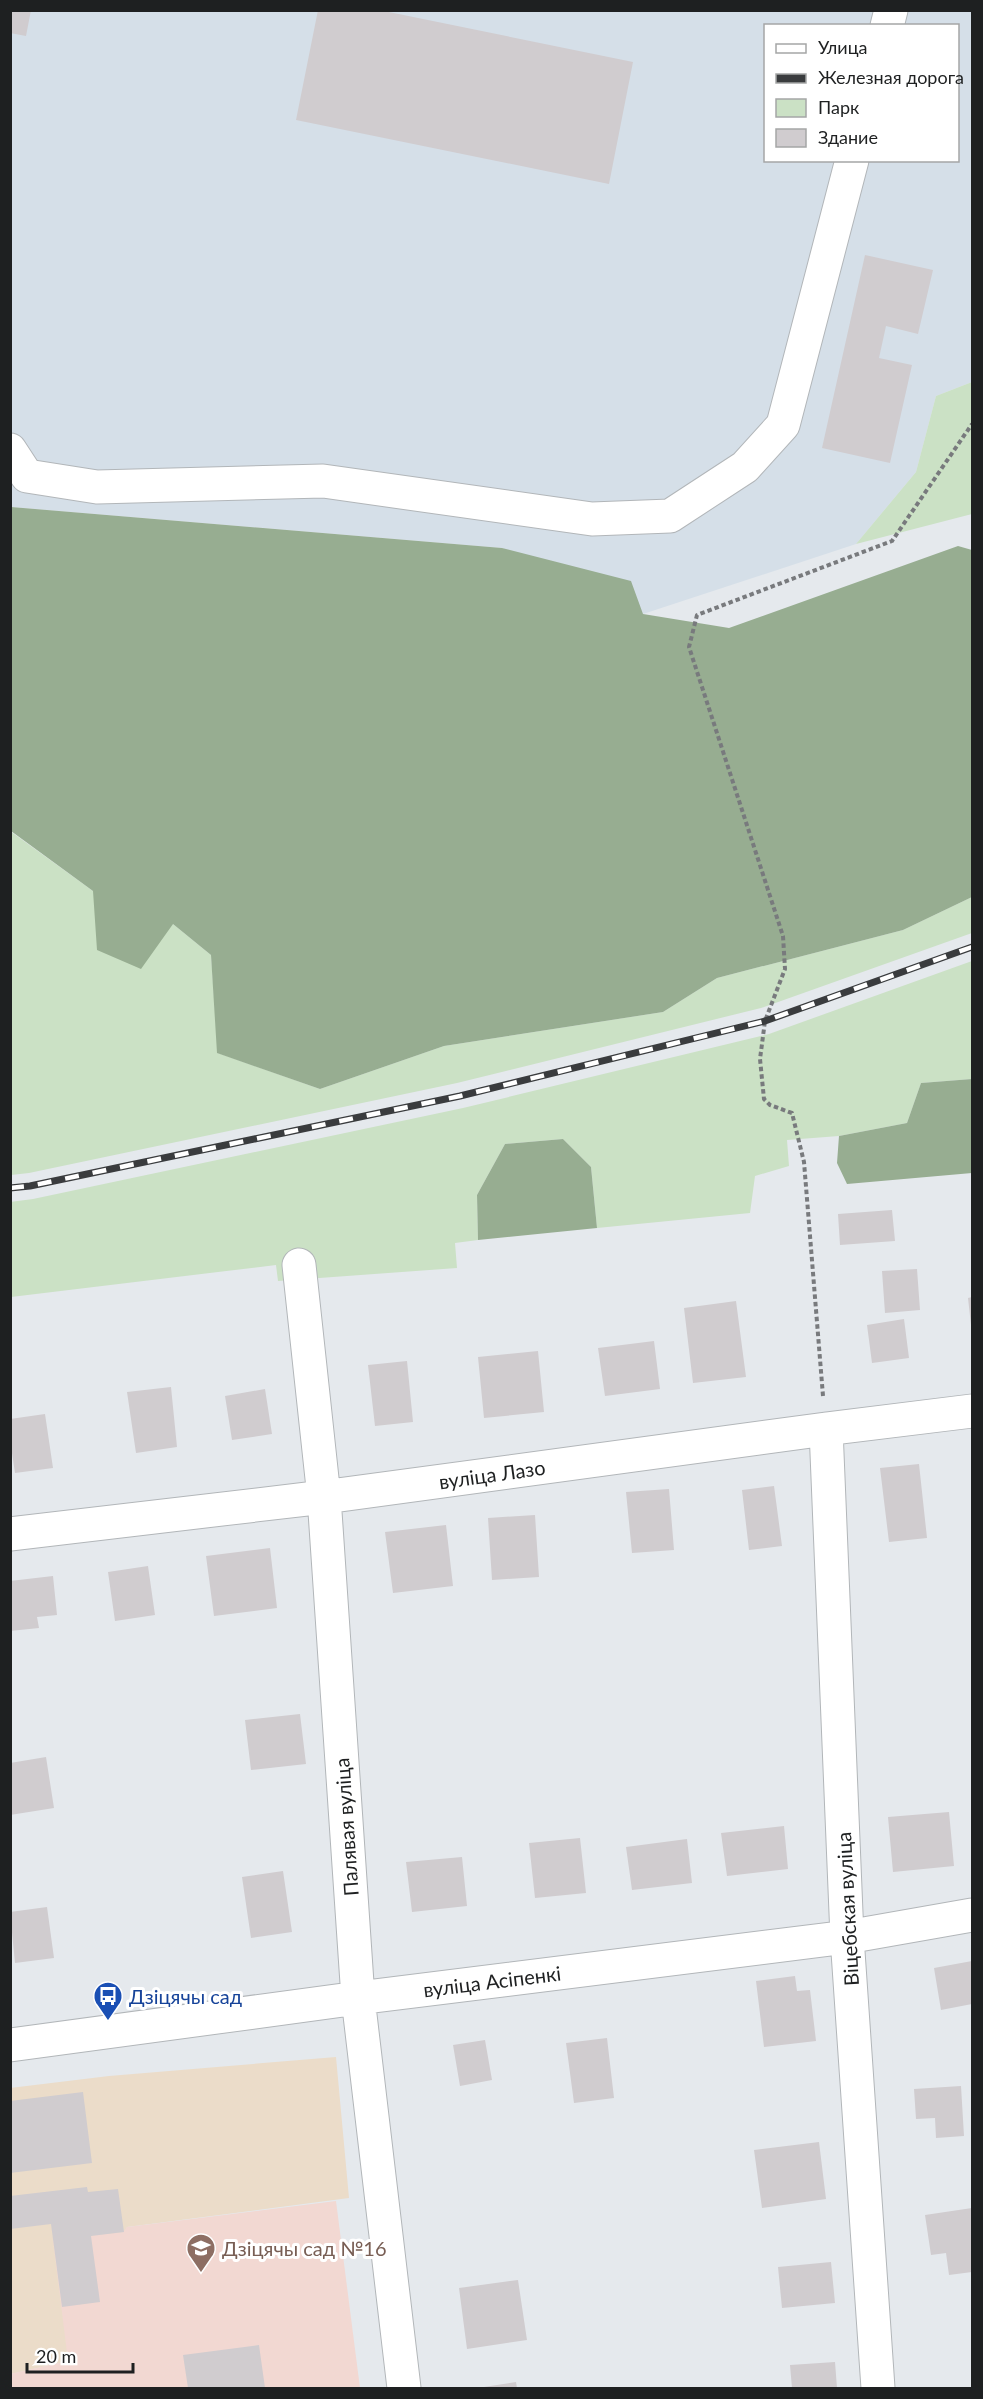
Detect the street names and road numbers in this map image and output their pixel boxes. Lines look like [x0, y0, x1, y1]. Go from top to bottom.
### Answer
street label: вуліца Лазо [437, 1455, 547, 1493]
street label: Палявая вуліца [329, 1757, 363, 1897]
street label: Віцебская вуліца [831, 1831, 863, 1987]
street label: вуліца Асіпенкі [422, 1961, 562, 2001]

